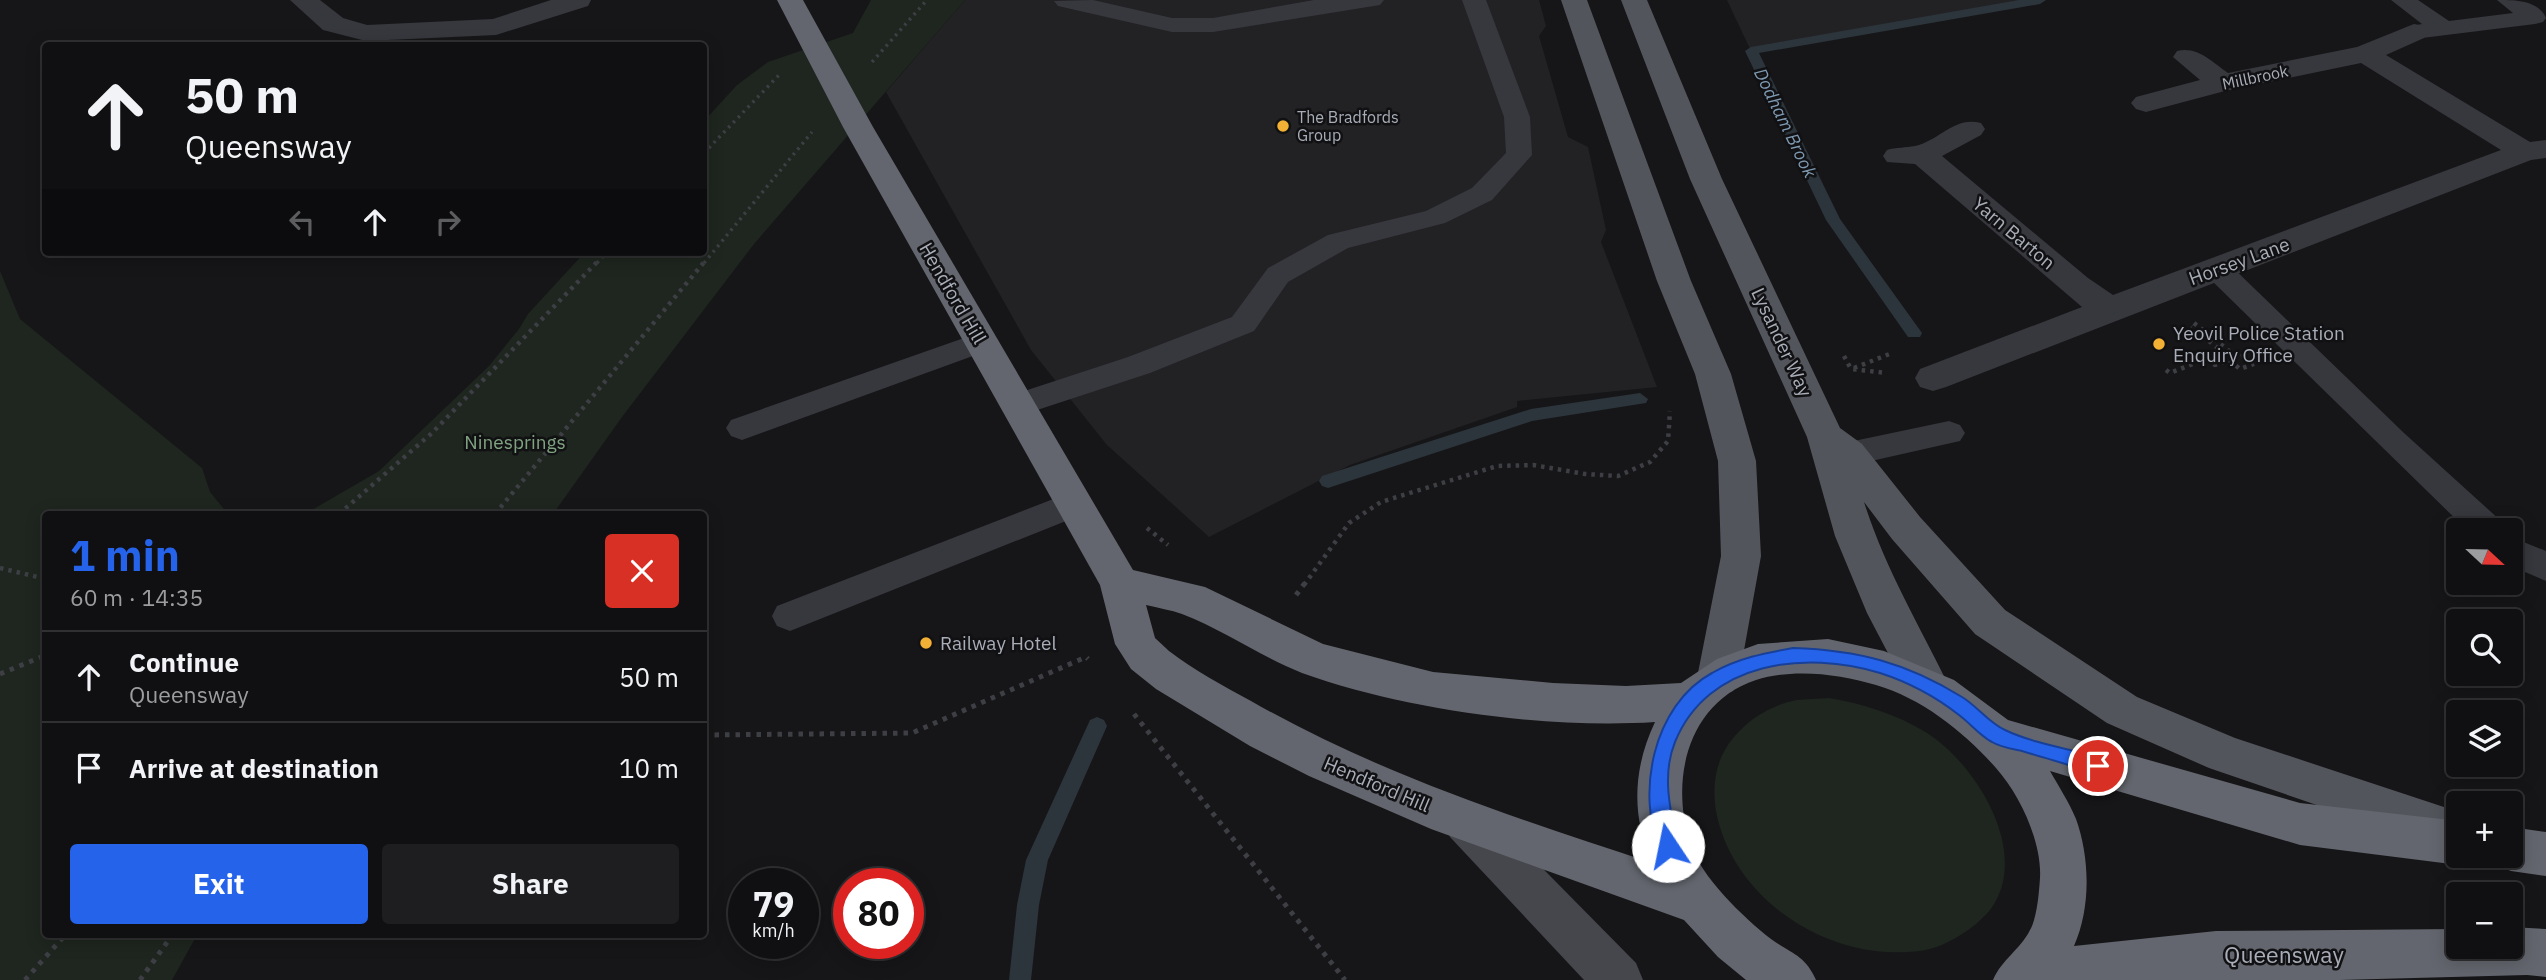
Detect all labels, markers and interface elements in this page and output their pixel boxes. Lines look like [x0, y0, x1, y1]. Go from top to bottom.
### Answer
street label: Millbrook [2220, 60, 2290, 94]
text: 50 m [185, 63, 299, 126]
water label: Dodham Brook [1749, 64, 1822, 182]
icon: ahead [70, 70, 161, 161]
place label: The Bradfords Group [1297, 107, 1399, 145]
marker: The Bradfords Group [1275, 118, 1291, 134]
text: Queensway [185, 125, 352, 167]
street label: Yarn Barton [1968, 192, 2060, 274]
icon: left [283, 203, 321, 241]
icon: ahead [356, 203, 394, 241]
icon: right [429, 203, 467, 241]
street label: Horsey Lane [2185, 232, 2293, 290]
street label: Hendford Hill [914, 238, 992, 348]
street label: Lysander Way [1746, 284, 1818, 401]
place label: Yeovil Police Station Enquiry Office [2173, 321, 2345, 367]
marker: Yeovil Police Station Enquiry Office [2151, 336, 2167, 352]
park label: Ninesprings [464, 430, 566, 454]
north arrow [2446, 518, 2524, 595]
map controls [2446, 518, 2523, 959]
text: 1 min [70, 528, 180, 583]
button: close [605, 534, 679, 608]
text: 60 m · 14:35 [70, 582, 203, 612]
button: search [2446, 609, 2523, 686]
place label: Railway Hotel [940, 631, 1057, 655]
marker: Railway Hotel [918, 635, 934, 651]
text: Continue [129, 645, 239, 679]
icon: ahead [70, 658, 108, 696]
text: 50 m [619, 660, 679, 694]
text: Queensway [129, 679, 249, 709]
button: layers [2446, 700, 2523, 777]
pin [2068, 736, 2128, 796]
icon: arrive [2079, 747, 2117, 785]
icon: arrive [70, 749, 108, 787]
text: Arrive at destination [129, 751, 379, 785]
text: 10 m [619, 751, 679, 785]
street label: Hendford Hill [1320, 751, 1434, 817]
button: + [2446, 791, 2523, 868]
position arrow [1631, 809, 1705, 883]
button: Exit [70, 844, 368, 924]
button: Share [382, 844, 679, 924]
speed limit sign: 80 [833, 868, 924, 959]
text: 79 [752, 881, 795, 927]
button: − [2446, 882, 2523, 959]
text: km/h [752, 919, 795, 942]
street label: Queensway [2224, 939, 2344, 969]

